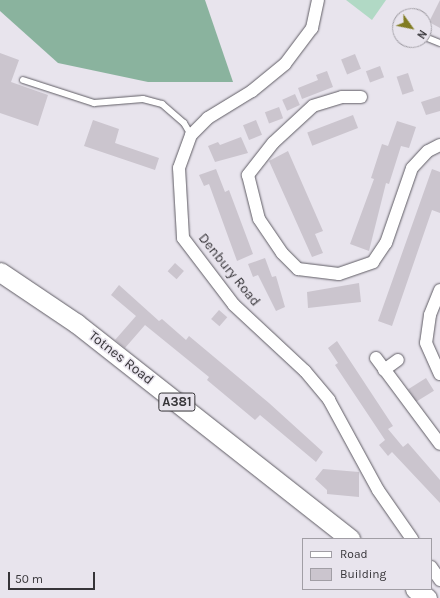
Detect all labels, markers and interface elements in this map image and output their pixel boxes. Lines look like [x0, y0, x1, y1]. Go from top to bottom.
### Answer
north arrow [392, 8, 432, 48]
text: N [414, 27, 429, 41]
street label: Denbury Road [195, 230, 263, 310]
street label: Totnes Road [85, 328, 157, 388]
road number: A381 [158, 391, 196, 413]
legend [302, 538, 432, 590]
text: Road [340, 547, 368, 561]
scale bar [10, 564, 97, 590]
text: Building [340, 567, 386, 581]
text: 50 m [15, 572, 43, 586]

